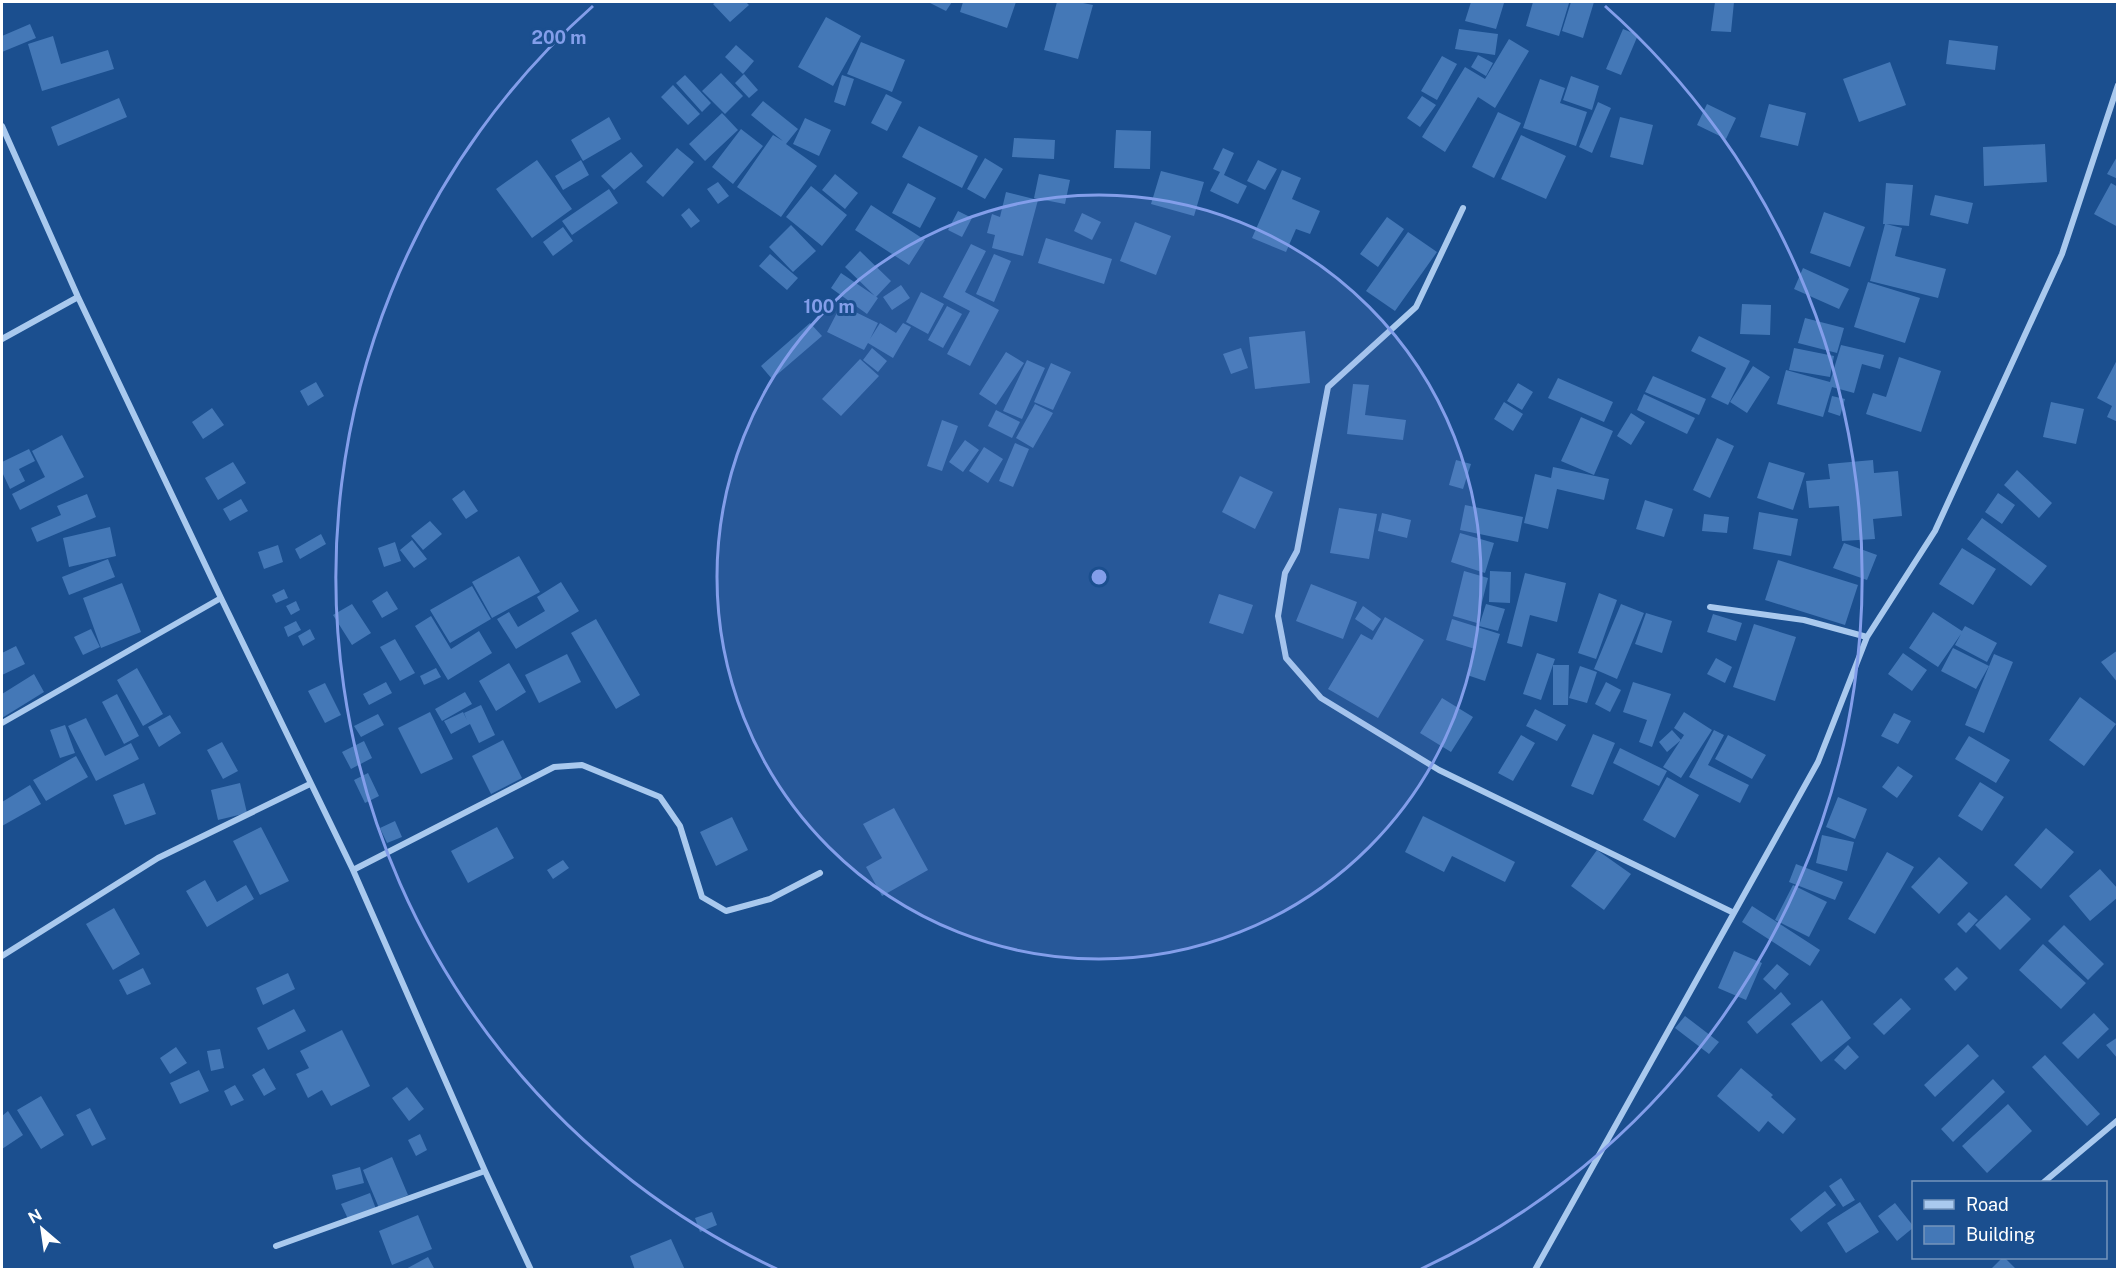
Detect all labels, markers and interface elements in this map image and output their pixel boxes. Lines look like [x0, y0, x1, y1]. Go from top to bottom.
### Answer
text: 200 m [532, 27, 586, 48]
text: 100 m [803, 296, 855, 317]
centre of rings [1089, 567, 1109, 587]
legend [1912, 1181, 2107, 1259]
text: Road [1966, 1194, 2009, 1215]
north arrow [12, 1199, 72, 1259]
text: N [25, 1205, 45, 1228]
text: Building [1966, 1224, 2035, 1245]

